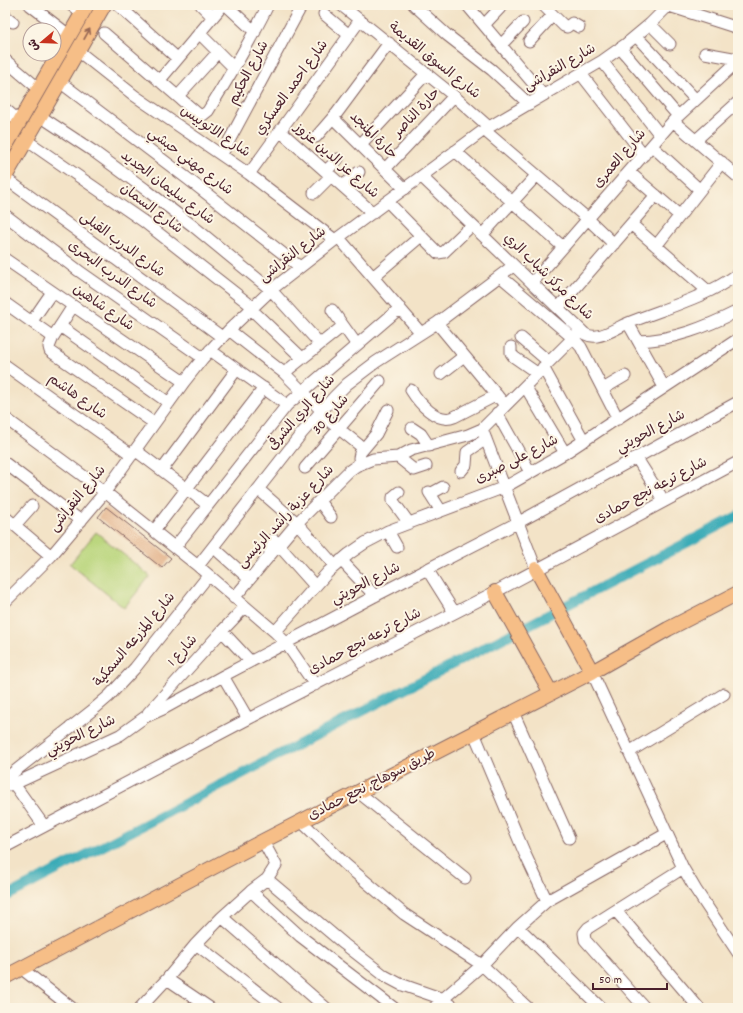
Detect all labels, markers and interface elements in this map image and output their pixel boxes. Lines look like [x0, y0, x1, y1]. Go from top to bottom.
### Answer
street label: شارع السوق القديمة [384, 18, 484, 104]
north arrow [22, 22, 62, 62]
one-way arrow [84, 28, 92, 40]
text: ش [25, 36, 44, 53]
street label: شارع احمد العسكري [250, 36, 334, 140]
street label: شارع الحكيم [224, 37, 274, 109]
street label: شارع النقراشى [520, 39, 600, 97]
street label: حارة الناصر [388, 84, 445, 143]
street label: شارع الاتوبيس [176, 101, 254, 163]
street label: حارة المنجد [344, 107, 402, 165]
street label: شارع عز الدين عزوز [288, 118, 383, 204]
street label: شارع مهني حبشي [143, 123, 237, 201]
street label: شارع العمرى [589, 125, 651, 193]
street label: شارع سليمان الجديد [116, 146, 218, 230]
street label: شارع السمان [115, 179, 187, 239]
street label: شارع الدرب القبلى [75, 207, 169, 283]
street label: شارع النقراشى [255, 222, 331, 288]
street label: شارع مركز شباب الري [499, 229, 597, 325]
street label: شارع الدرب البحرى [63, 236, 161, 314]
street label: شارع شاهين [68, 280, 138, 336]
street label: شارع هاشم [43, 369, 111, 425]
street label: شارع الري الشرقى [263, 371, 341, 455]
street label: شارع 30 [308, 391, 354, 439]
street label: شارع الحويتي [613, 405, 690, 459]
street label: شارع على صبرى [472, 430, 562, 490]
street label: شارع ترعه نجع حمادى [591, 453, 711, 529]
street label: شارع النقراشى [45, 461, 111, 537]
street label: شارع عزبة راشد الرئيسى [233, 461, 339, 573]
street label: شارع الحويتي [328, 558, 405, 611]
street label: شارع المزرعه السمكية [89, 588, 181, 692]
street label: شارع ترعه نجع حمادى [305, 604, 425, 680]
street label: شارع 1 [163, 631, 203, 671]
street label: شارع الحويتي [43, 710, 120, 762]
street label: طريق سوهاج, نجع حمادى [305, 744, 439, 826]
scale bar [593, 965, 667, 991]
text: 50 m [599, 972, 622, 989]

